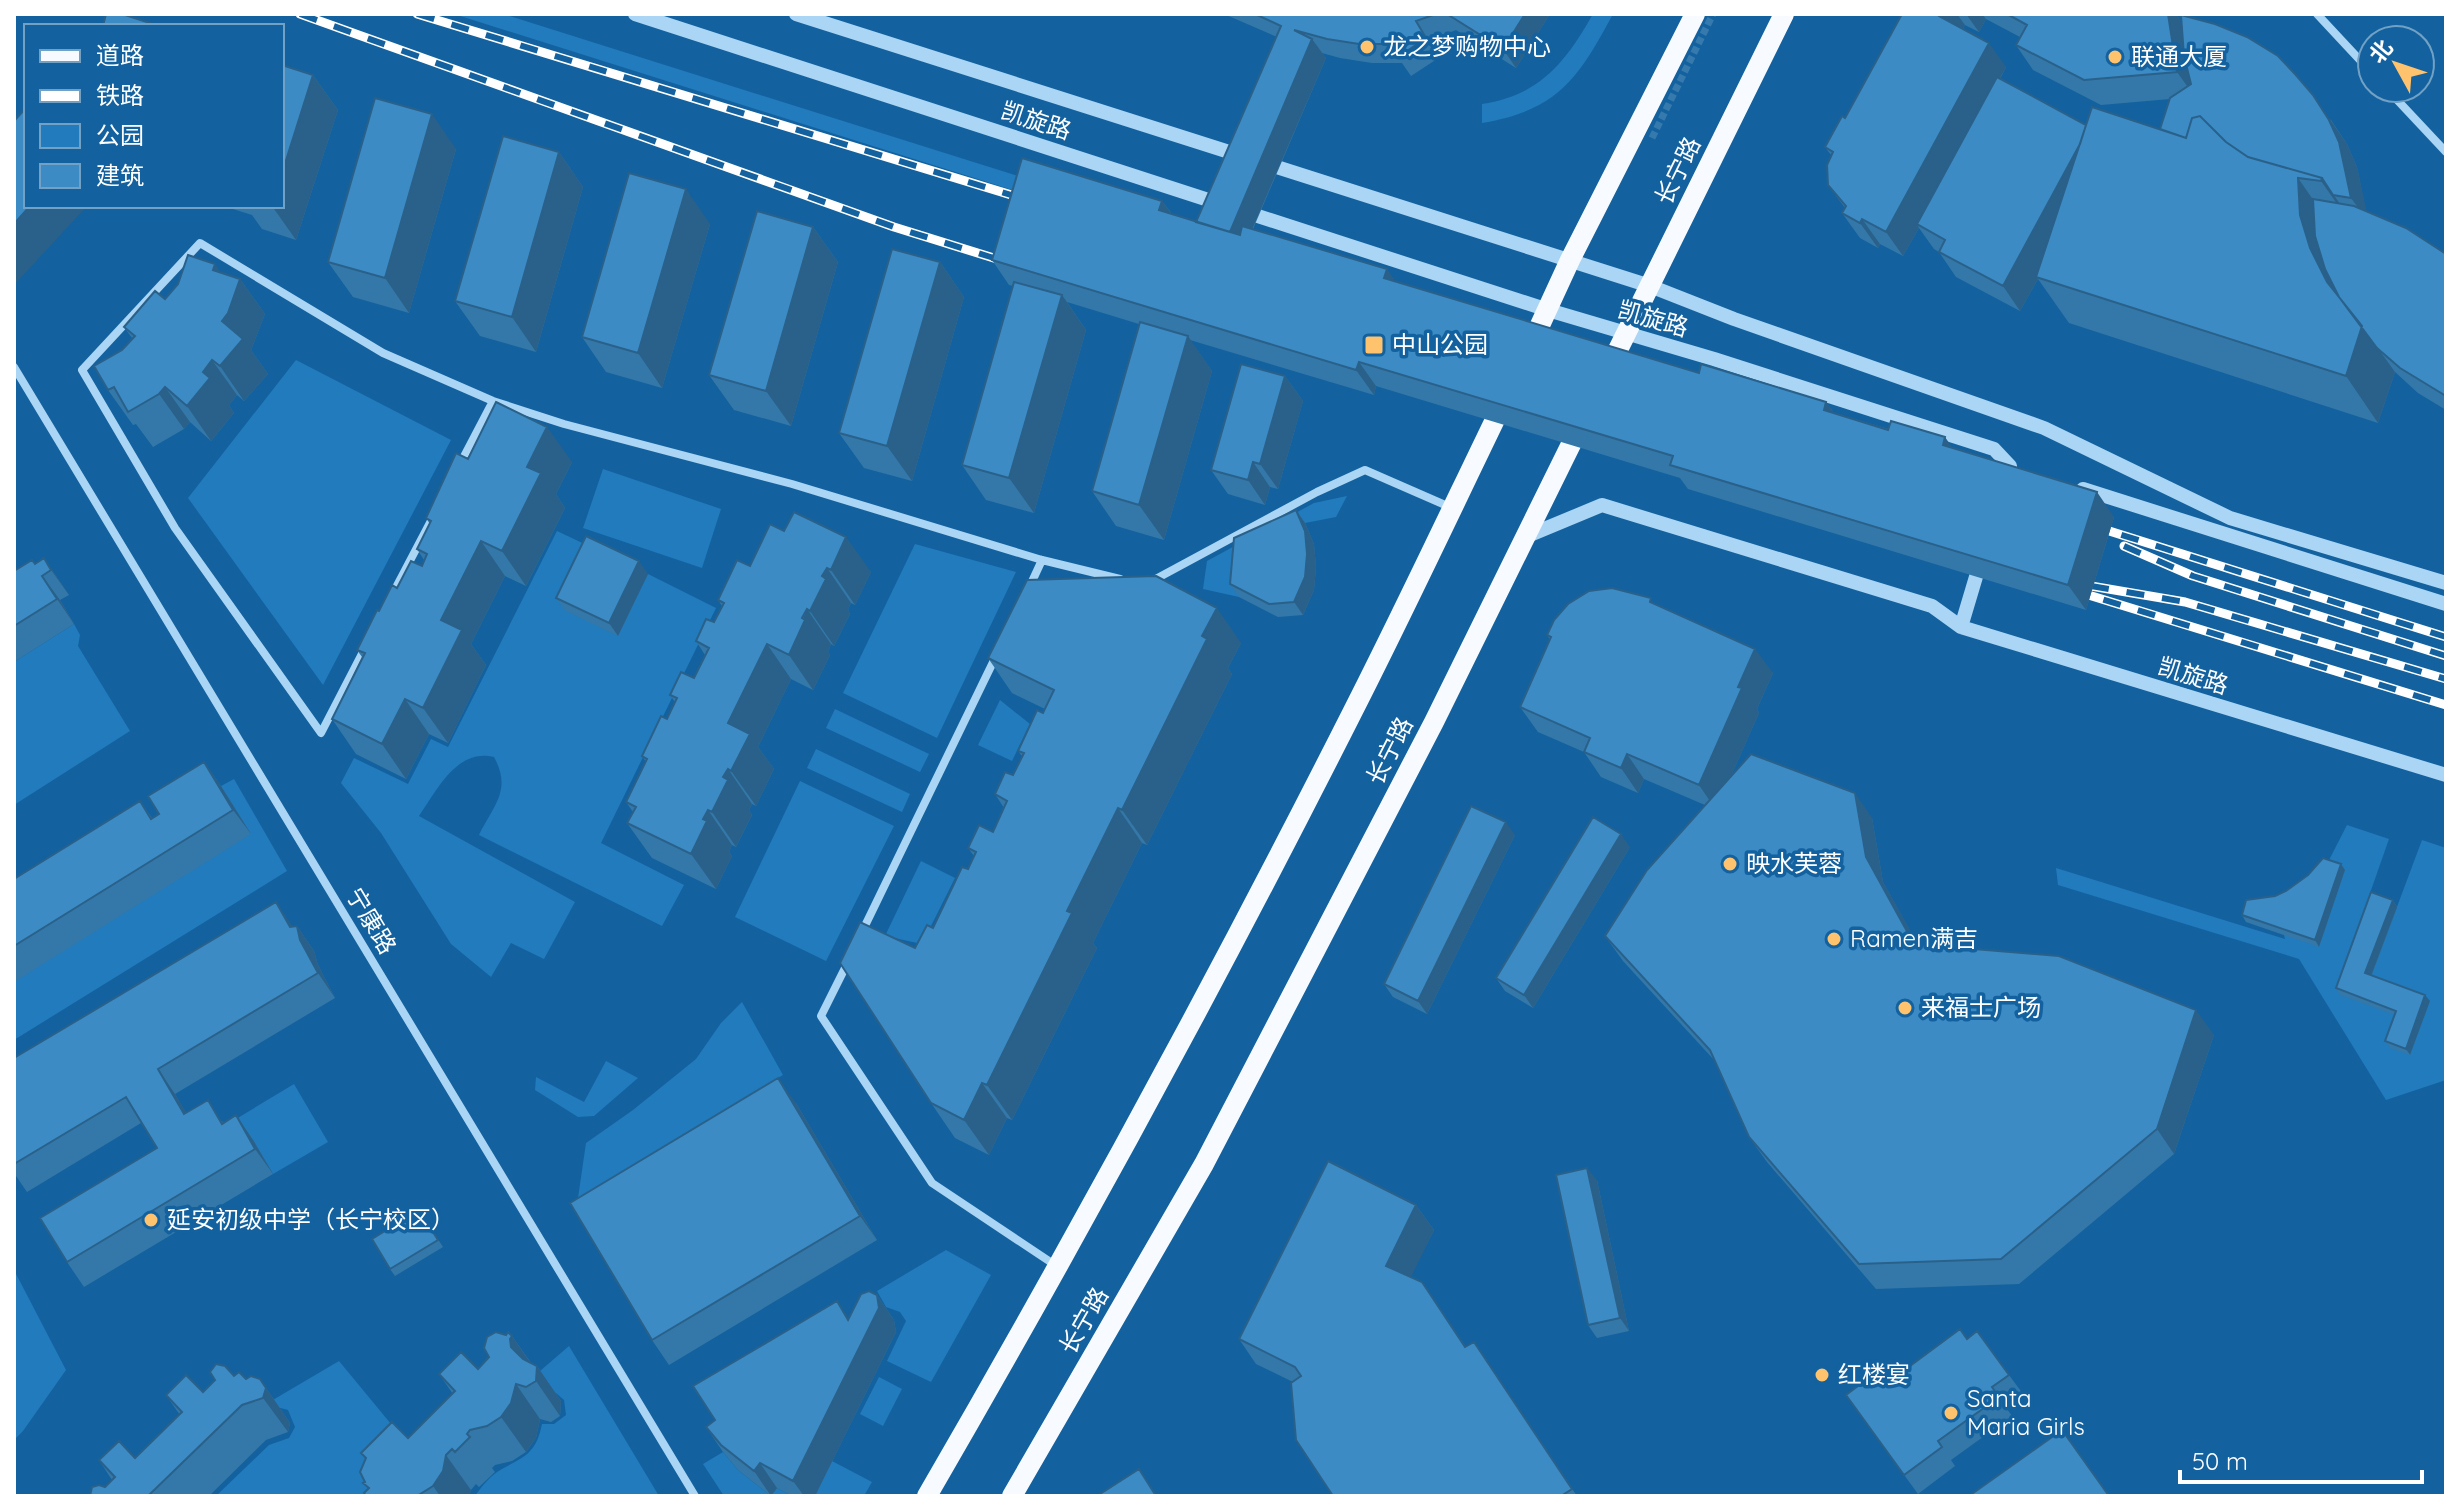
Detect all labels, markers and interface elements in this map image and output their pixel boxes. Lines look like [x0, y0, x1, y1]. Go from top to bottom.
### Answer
legend [24, 24, 284, 208]
north arrow [2356, 24, 2436, 104]
place label: 龙之梦购物中心 [1383, 31, 1551, 61]
text: 北 [2363, 34, 2398, 69]
marker: 龙之梦购物中心 [1358, 38, 1376, 56]
text: 道路 [96, 40, 144, 70]
place label: 联通大厦 [2131, 41, 2227, 71]
marker: 联通大厦 [2106, 48, 2124, 66]
text: 铁路 [96, 80, 144, 110]
street label: 凯旋路 [997, 95, 1075, 145]
text: 公园 [96, 120, 144, 150]
street label: 长宁路 [1648, 132, 1706, 209]
text: 建筑 [96, 160, 144, 190]
street label: 凯旋路 [1615, 294, 1692, 342]
place label: 中山公园 [1392, 329, 1488, 359]
marker: 中山公园 [1363, 334, 1385, 356]
street label: 凯旋路 [2154, 650, 2232, 700]
street label: 长宁路 [1359, 712, 1419, 789]
place label: 映水芙蓉 [1746, 848, 1842, 878]
marker: 映水芙蓉 [1721, 855, 1739, 873]
street label: 宁康路 [340, 882, 403, 959]
place label: Ramen满吉 [1850, 923, 1978, 953]
marker: Ramen满吉 [1825, 930, 1843, 948]
place label: 来福士广场 [1921, 992, 2041, 1022]
marker: 来福士广场 [1896, 999, 1914, 1017]
place label: 延安初级中学（长宁校区） [167, 1204, 455, 1234]
marker: 延安初级中学（长宁校区） [142, 1211, 160, 1229]
street label: 长宁路 [1052, 1282, 1114, 1359]
place label: 红楼宴 [1838, 1359, 1910, 1389]
marker: 红楼宴 [1813, 1366, 1831, 1384]
place label: Santa Maria Girls [1967, 1383, 2085, 1441]
marker: Santa Maria Girls [1942, 1404, 1960, 1422]
scale bar [2180, 1434, 2422, 1484]
text: 50 m [2192, 1446, 2248, 1476]

